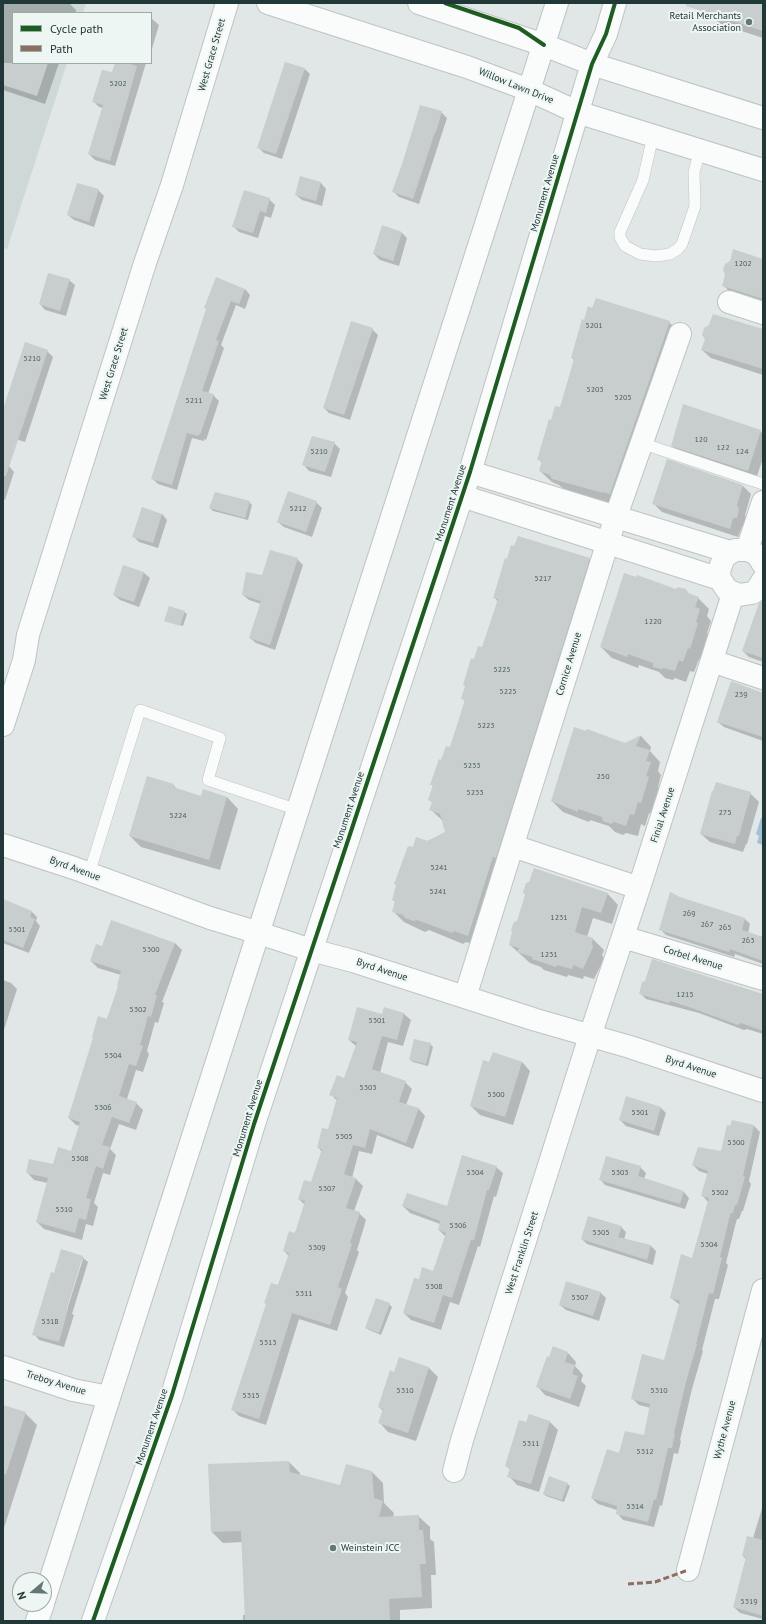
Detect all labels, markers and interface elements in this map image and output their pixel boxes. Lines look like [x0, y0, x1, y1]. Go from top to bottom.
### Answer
place label: Retail Merchants Association [669, 10, 741, 34]
legend [12, 12, 152, 64]
street label: West Grace Street [196, 17, 228, 93]
marker: Retail Merchants Association [744, 17, 754, 27]
text: Cycle path [50, 21, 103, 36]
text: Path [50, 41, 73, 56]
street label: Willow Lawn Drive [477, 65, 555, 107]
house number: 5202 [109, 79, 127, 89]
street label: Monument Avenue [528, 153, 562, 233]
house number: 1202 [734, 259, 752, 269]
house number: 5201 [585, 321, 603, 331]
street label: West Grace Street [97, 326, 131, 402]
house number: 5210 [23, 354, 41, 364]
house number: 5203 [586, 385, 604, 395]
house number: 5205 [614, 393, 632, 403]
house number: 5211 [185, 396, 203, 406]
house number: 120 [694, 435, 708, 445]
house number: 122 [716, 443, 730, 453]
house number: 5210 [310, 447, 328, 457]
house number: 124 [735, 447, 749, 457]
street label: Monument Avenue [433, 463, 469, 543]
house number: 5212 [289, 504, 307, 514]
house number: 5217 [534, 574, 552, 584]
house number: 1220 [644, 617, 662, 627]
street label: Cornice Avenue [554, 631, 584, 697]
house number: 5225 [493, 665, 511, 675]
house number: 5225 [499, 687, 517, 697]
house number: 239 [734, 690, 748, 700]
house number: 5223 [477, 721, 495, 731]
house number: 5233 [463, 761, 481, 771]
street label: Monument Avenue [331, 770, 367, 850]
house number: 250 [596, 772, 610, 782]
street label: Finial Avenue [648, 786, 678, 844]
house number: 5233 [466, 788, 484, 798]
house number: 275 [718, 808, 732, 818]
house number: 5224 [169, 811, 187, 821]
street label: Byrd Avenue [48, 854, 102, 884]
house number: 5241 [430, 863, 448, 873]
house number: 5241 [429, 887, 447, 897]
house number: 269 [682, 909, 696, 919]
house number: 1231 [550, 913, 568, 923]
house number: 267 [700, 920, 714, 930]
house number: 265 [718, 923, 732, 933]
house number: 5301 [8, 925, 26, 935]
house number: 263 [741, 936, 755, 946]
street label: Corbel Avenue [662, 943, 724, 973]
house number: 5300 [142, 945, 160, 955]
house number: 1231 [540, 950, 558, 960]
street label: Byrd Avenue [355, 956, 409, 984]
house number: 1215 [676, 990, 694, 1000]
house number: 5302 [129, 1005, 147, 1015]
house number: 5301 [368, 1016, 386, 1026]
house number: 5304 [104, 1051, 122, 1061]
street label: Byrd Avenue [664, 1053, 718, 1081]
street label: Monument Avenue [231, 1078, 265, 1158]
house number: 5303 [359, 1083, 377, 1093]
house number: 5300 [487, 1090, 505, 1100]
house number: 5306 [94, 1103, 112, 1113]
house number: 5301 [631, 1108, 649, 1118]
house number: 5305 [335, 1132, 353, 1142]
house number: 5300 [727, 1138, 745, 1148]
house number: 5308 [71, 1154, 89, 1164]
house number: 5304 [466, 1168, 484, 1178]
house number: 5303 [611, 1168, 629, 1178]
house number: 5307 [318, 1184, 336, 1194]
house number: 5302 [711, 1188, 729, 1198]
house number: 5310 [55, 1205, 73, 1215]
street label: West Franklin Street [503, 1210, 541, 1296]
house number: 5306 [449, 1221, 467, 1231]
house number: 5305 [592, 1228, 610, 1238]
house number: 5304 [700, 1240, 718, 1250]
house number: 5309 [308, 1243, 326, 1253]
house number: 5308 [425, 1282, 443, 1292]
house number: 5311 [295, 1289, 313, 1299]
house number: 5307 [571, 1293, 589, 1303]
house number: 5318 [41, 1317, 59, 1327]
house number: 5313 [259, 1338, 277, 1348]
street label: Treboy Avenue [25, 1368, 87, 1398]
house number: 5310 [396, 1386, 414, 1396]
house number: 5310 [650, 1386, 668, 1396]
street label: Monument Avenue [133, 1387, 171, 1467]
house number: 5315 [242, 1391, 260, 1401]
street label: Wythe Avenue [711, 1399, 739, 1461]
house number: 5311 [522, 1439, 540, 1449]
house number: 5312 [636, 1447, 654, 1457]
house number: 5314 [626, 1502, 644, 1512]
place label: Weinstein JCC [341, 1542, 400, 1554]
marker: Weinstein JCC [328, 1543, 338, 1553]
north arrow [12, 1572, 52, 1612]
text: N [14, 1590, 29, 1601]
house number: 5319 [740, 1597, 758, 1607]

